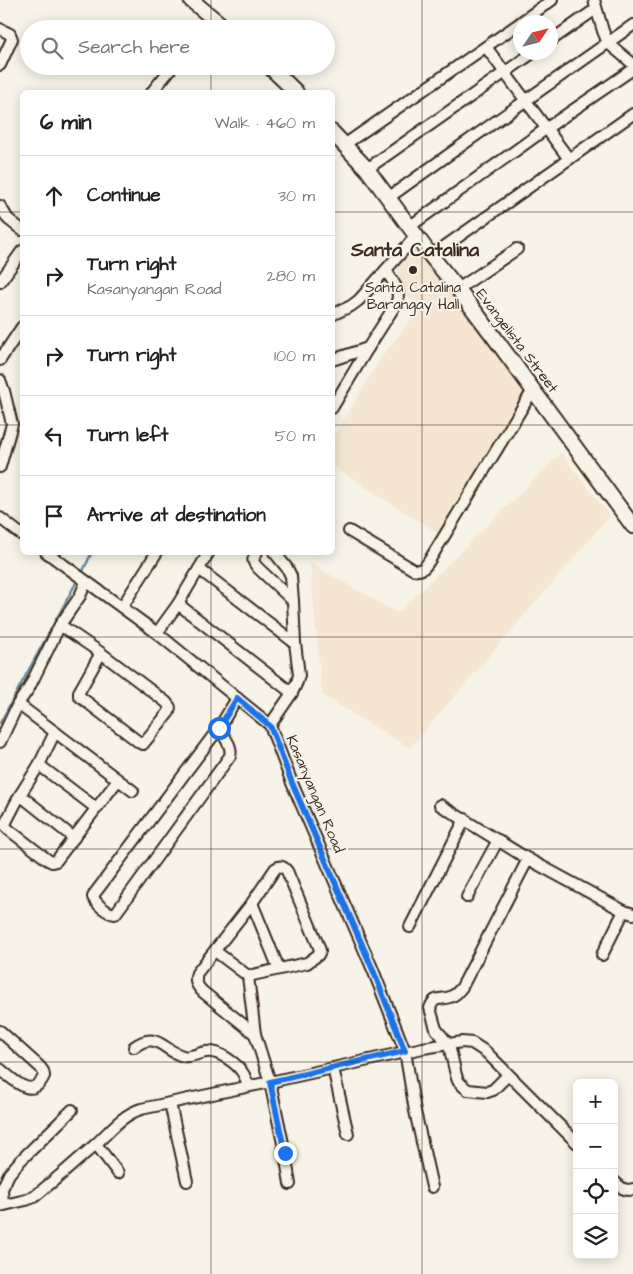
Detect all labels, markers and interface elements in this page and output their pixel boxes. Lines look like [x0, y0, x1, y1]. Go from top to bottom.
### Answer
north arrow [513, 15, 558, 60]
search box [20, 20, 335, 75]
icon: search [38, 34, 66, 62]
text: Search here [78, 34, 190, 61]
text: 6 min [40, 108, 92, 137]
text: Walk · 460 m [215, 112, 315, 134]
icon: ahead [40, 182, 68, 210]
text: Continue [87, 182, 161, 209]
text: 30 m [278, 185, 315, 207]
district label: Santa Catalina [350, 236, 480, 264]
text: Turn right [87, 251, 176, 278]
icon: right [40, 262, 68, 290]
marker: Santa Catalina Barangay Hall [407, 264, 419, 276]
text: 280 m [267, 265, 315, 287]
place label: Santa Catalina Barangay Hall [365, 277, 461, 316]
text: Kasanyangan Road [87, 278, 221, 300]
street label: Evangelista Street [470, 284, 563, 398]
icon: right [40, 342, 68, 370]
text: Turn right [87, 342, 176, 369]
text: 100 m [274, 345, 315, 367]
icon: left [40, 422, 68, 450]
text: Turn left [87, 422, 168, 449]
text: 50 m [275, 425, 315, 447]
icon: arrive [40, 502, 68, 530]
text: Arrive at destination [87, 502, 266, 529]
route start [208, 717, 231, 740]
street label: Kasanyangan Road [280, 732, 349, 857]
map controls [573, 1079, 618, 1259]
button: + [573, 1079, 618, 1124]
button: − [573, 1124, 618, 1169]
route end [274, 1142, 297, 1165]
button: locate [573, 1169, 618, 1214]
button: layers [573, 1214, 618, 1259]

